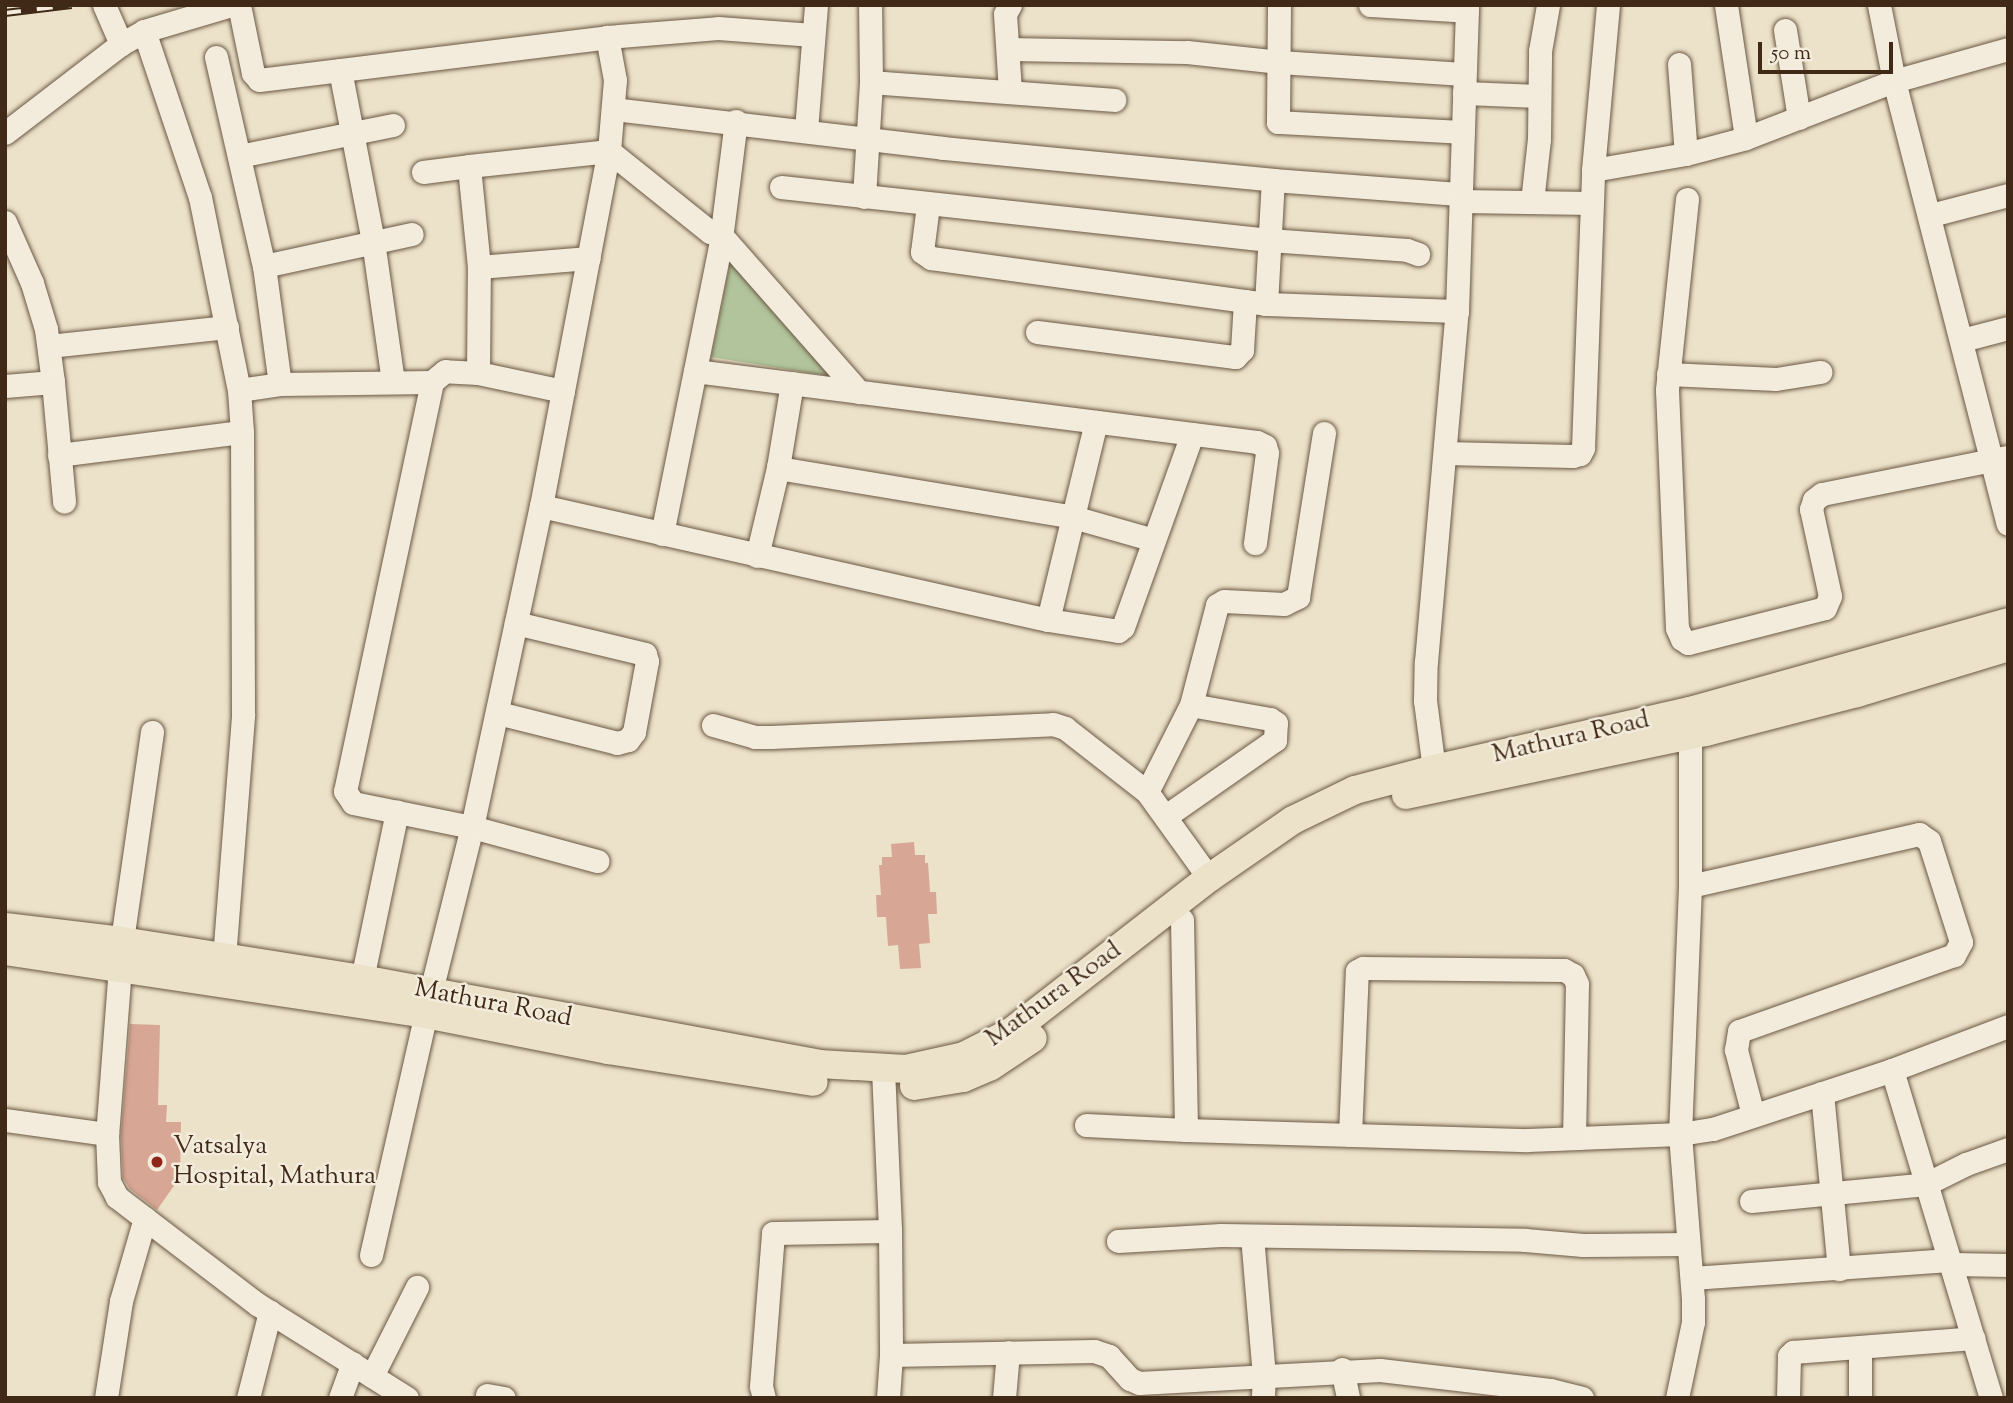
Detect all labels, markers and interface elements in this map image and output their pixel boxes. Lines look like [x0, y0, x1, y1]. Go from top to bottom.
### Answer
scale bar [1761, 28, 1896, 72]
text: 50 m [1771, 39, 1811, 69]
street label: Mathura Road [1489, 705, 1653, 771]
street label: Mathura Road [980, 935, 1128, 1055]
street label: Mathura Road [411, 973, 575, 1035]
place label: Vatsalya Hospital, Mathura [173, 1131, 376, 1192]
marker: Vatsalya Hospital, Mathura [147, 1152, 167, 1172]

